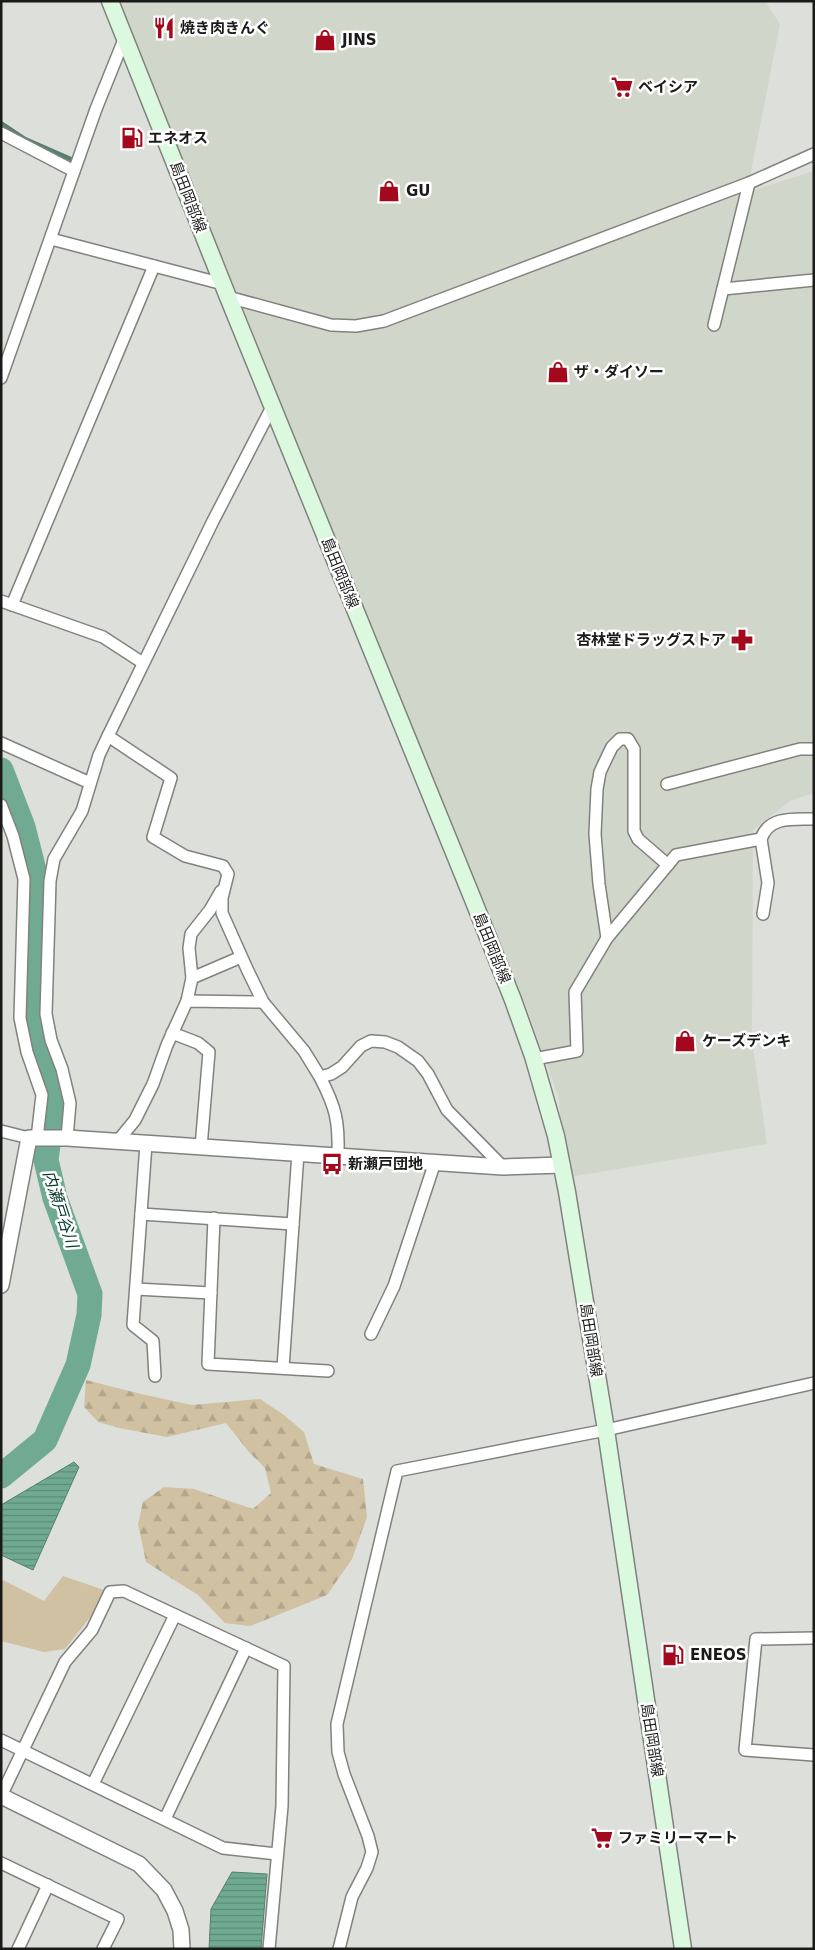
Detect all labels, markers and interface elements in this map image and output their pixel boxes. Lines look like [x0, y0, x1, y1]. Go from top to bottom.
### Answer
restaurant icon: 焼き肉きんぐ [151, 15, 177, 41]
place label: 焼き肉きんぐ [180, 19, 270, 37]
shop icon: JINS [312, 27, 338, 53]
place label: JINS [341, 31, 377, 49]
supermarket icon: ベイシア [609, 74, 635, 100]
place label: ベイシア [638, 78, 698, 96]
fuel station icon: エネオス [119, 125, 145, 151]
place label: エネオス [148, 129, 208, 147]
street label: 島田岡部線 [166, 159, 210, 235]
shop icon: GU [376, 178, 402, 204]
place label: GU [406, 182, 431, 200]
shop icon: ザ・ダイソー [545, 359, 571, 385]
place label: ザ・ダイソー [574, 363, 664, 381]
street label: 島田岡部線 [318, 535, 362, 611]
pharmacy icon: 杏林堂ドラッグストア [729, 627, 755, 653]
place label: 杏林堂ドラッグストア [576, 631, 726, 649]
street label: 島田岡部線 [470, 910, 514, 986]
shop icon: ケーズデンキ [672, 1028, 698, 1054]
place label: ケーズデンキ [702, 1032, 791, 1050]
bus stop icon: 新瀬戸団地 [319, 1151, 345, 1177]
place label: 新瀬戸団地 [348, 1155, 423, 1173]
water label: 内瀬戸谷川 [39, 1168, 83, 1252]
street label: 島田岡部線 [576, 1302, 606, 1378]
fuel station icon: ENEOS [660, 1642, 686, 1668]
place label: ENEOS [690, 1646, 747, 1664]
street label: 島田岡部線 [637, 1702, 667, 1778]
supermarket icon: ファミリーマート [589, 1825, 615, 1851]
place label: ファミリーマート [618, 1829, 738, 1847]

